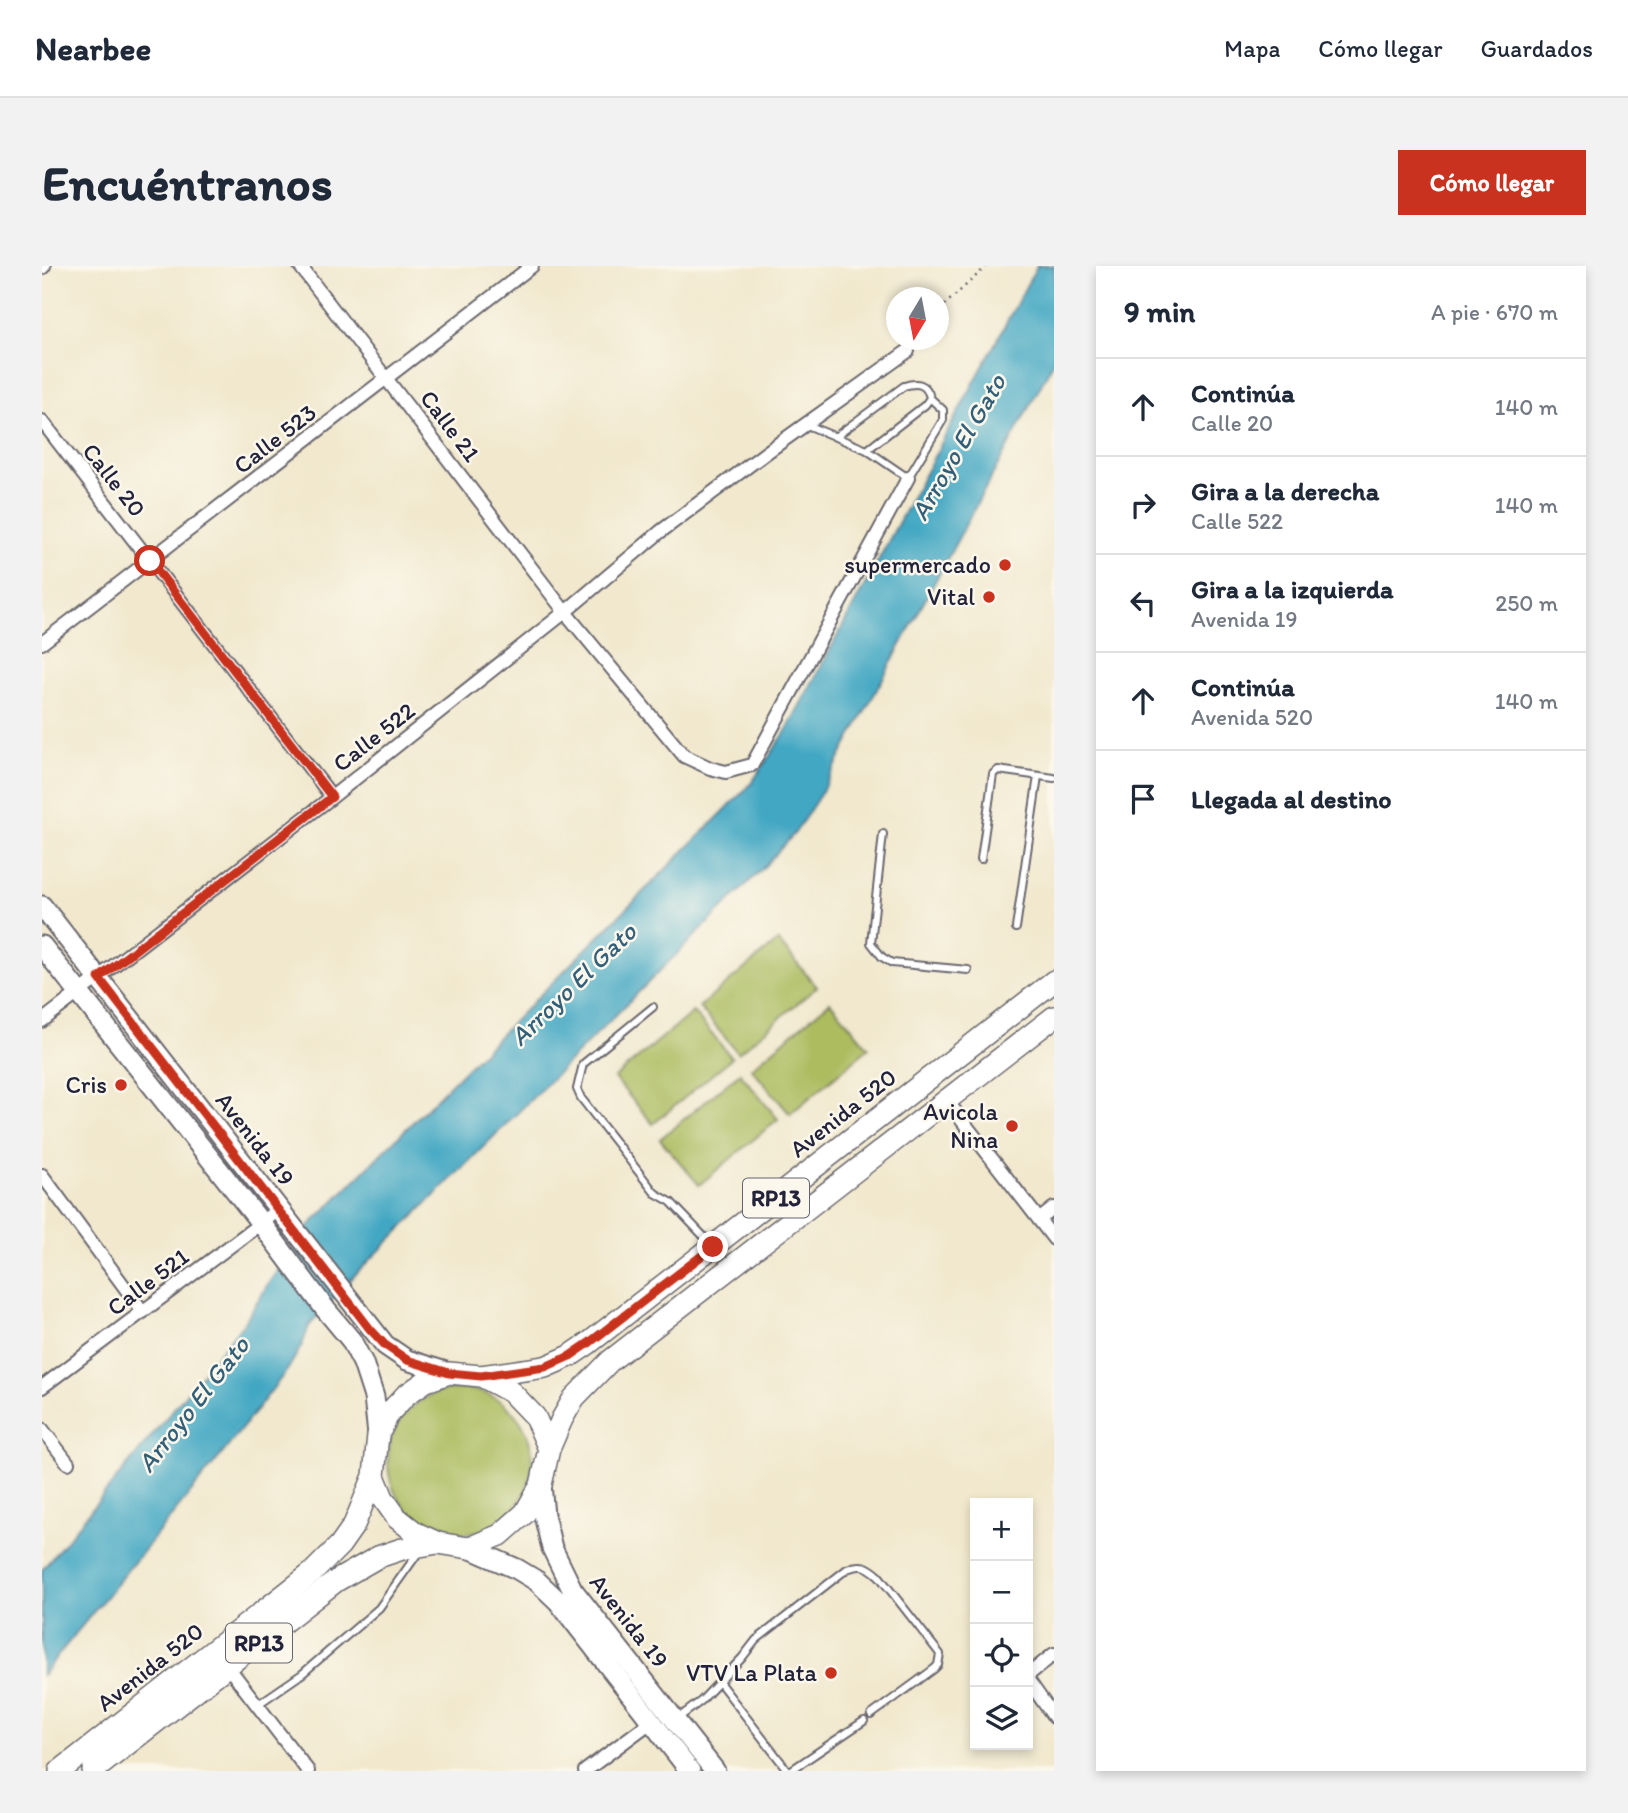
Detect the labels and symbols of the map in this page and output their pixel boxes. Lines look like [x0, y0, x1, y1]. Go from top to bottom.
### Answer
north arrow [886, 287, 949, 350]
water label: Arroyo El Gato [903, 368, 1013, 526]
street label: Calle 21 [414, 384, 487, 467]
street label: Calle 523 [228, 397, 322, 480]
street label: Calle 20 [77, 437, 152, 522]
route start [134, 545, 165, 576]
place label: supermercado [844, 550, 991, 579]
marker: supermercado [997, 557, 1013, 573]
place label: Vital [927, 582, 975, 611]
marker: Vital [981, 589, 997, 605]
street label: Calle 522 [327, 695, 421, 778]
water label: Arroyo El Gato [503, 915, 643, 1052]
street label: Avenida 520 [784, 1062, 902, 1163]
place label: Cris [65, 1070, 107, 1099]
marker: Cris [113, 1077, 129, 1093]
street label: Avenida 19 [210, 1086, 301, 1191]
place label: Avicola Nina [923, 1097, 999, 1154]
marker: Avicola Nina [1004, 1118, 1020, 1134]
road number: RP13 [743, 1178, 809, 1217]
route end [697, 1231, 728, 1262]
street label: Calle 521 [101, 1242, 194, 1322]
water label: Arroyo El Gato [130, 1329, 256, 1478]
street label: Avenida 19 [584, 1568, 675, 1673]
street label: Avenida 520 [91, 1616, 209, 1717]
road number: RP13 [226, 1624, 292, 1662]
place label: VTV La Plata [686, 1658, 818, 1687]
marker: VTV La Plata [823, 1665, 839, 1681]

